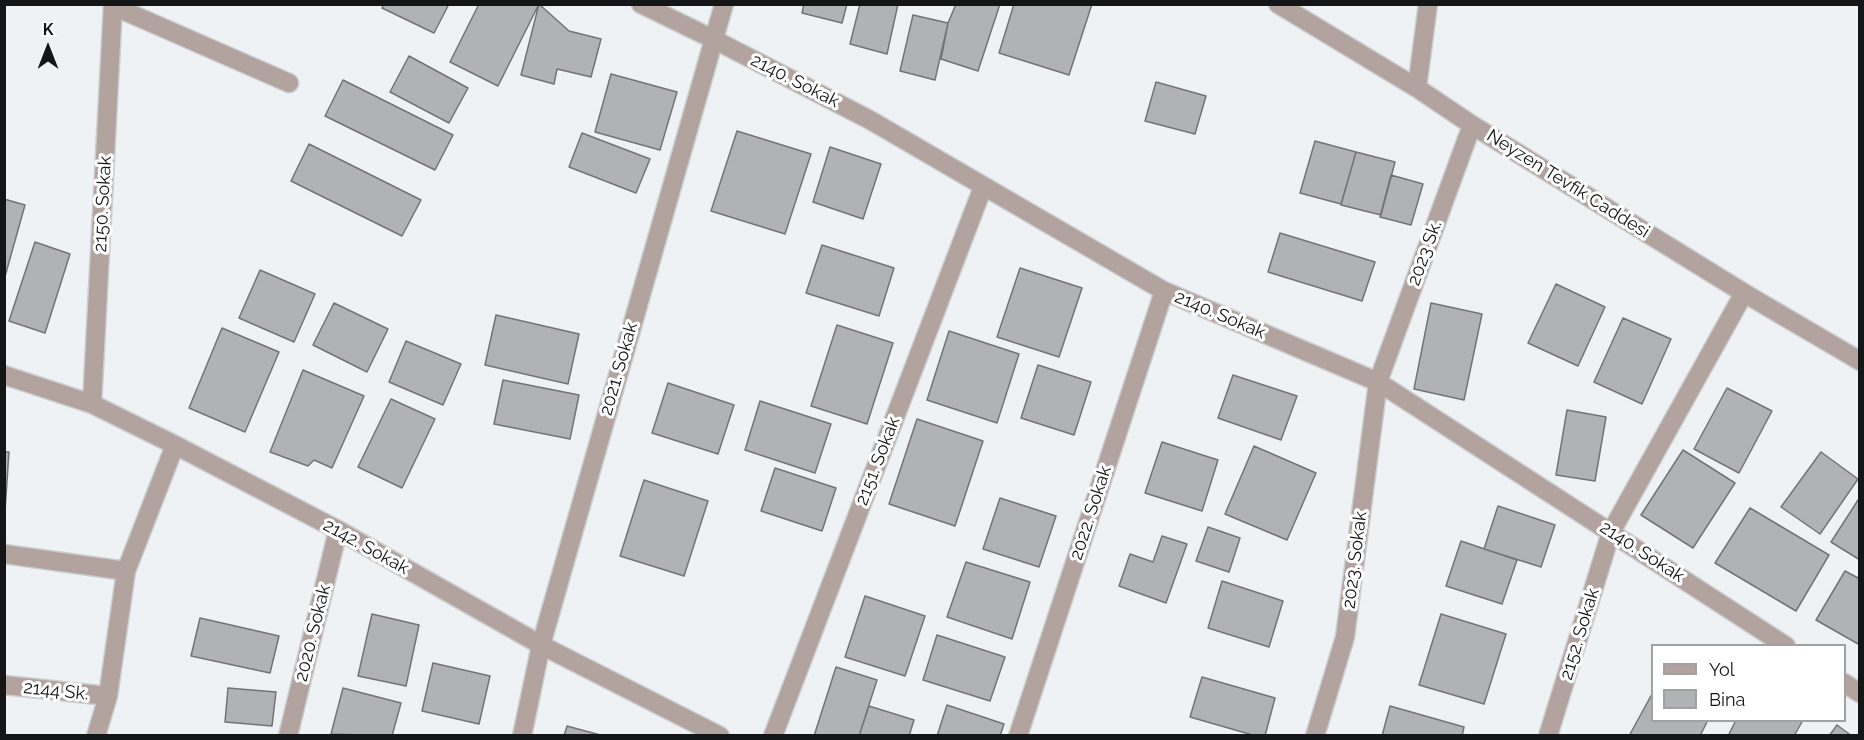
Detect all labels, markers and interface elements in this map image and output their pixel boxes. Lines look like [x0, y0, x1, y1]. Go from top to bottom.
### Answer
north arrow [18, 18, 78, 78]
text: K [43, 20, 53, 39]
street label: 2140. Sokak [747, 49, 843, 113]
street label: Neyzen Tevfik Caddesi [1483, 125, 1653, 243]
street label: 2150. Sokak [90, 155, 116, 253]
street label: 2023 Sk. [1403, 217, 1447, 289]
street label: 2140. Sokak [1171, 286, 1269, 344]
street label: 2021. Sokak [595, 320, 643, 418]
street label: 2151. Sokak [851, 414, 905, 508]
street label: 2022. Sokak [1066, 463, 1116, 563]
street label: 2023. Sokak [1338, 510, 1372, 610]
street label: 2142. Sokak [319, 515, 413, 579]
street label: 2140. Sokak [1596, 517, 1688, 587]
street label: 2020. Sokak [291, 582, 335, 684]
street label: 2152. Sokak [1556, 586, 1604, 682]
legend [1651, 644, 1846, 722]
text: Yol [1709, 659, 1735, 680]
street label: 2144 Sk. [22, 677, 90, 705]
text: Bina [1709, 689, 1745, 710]

